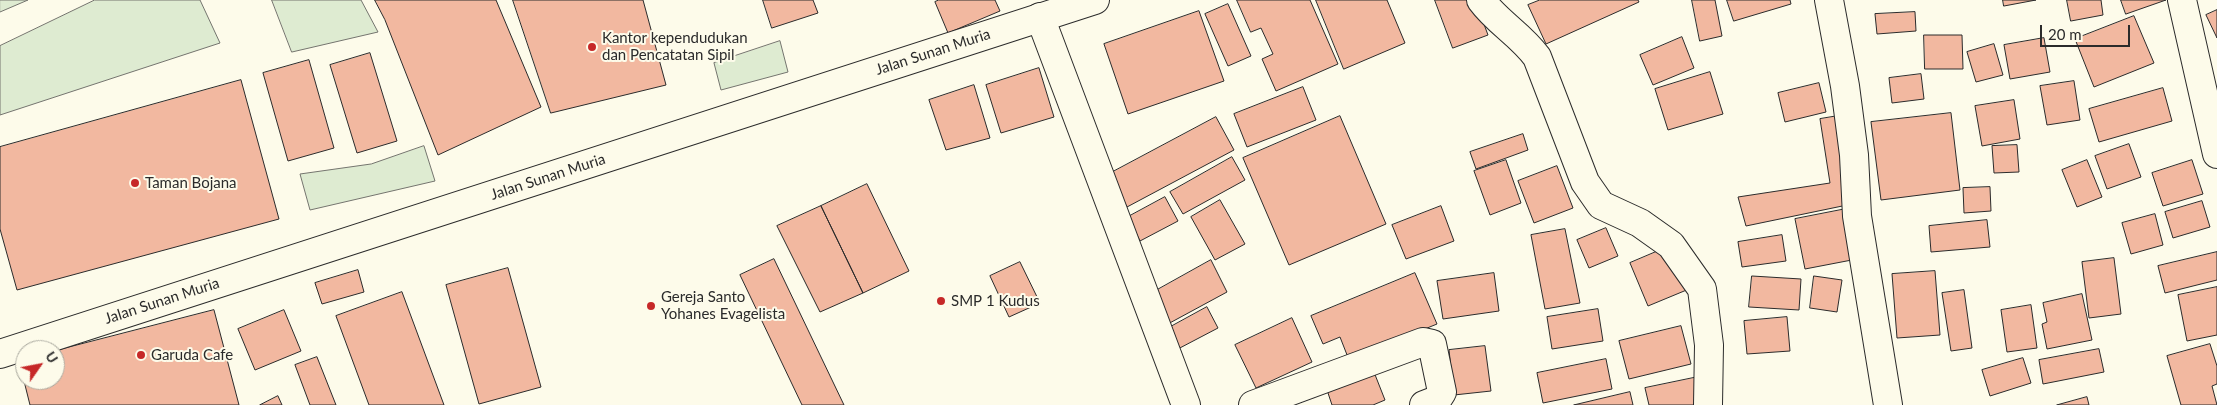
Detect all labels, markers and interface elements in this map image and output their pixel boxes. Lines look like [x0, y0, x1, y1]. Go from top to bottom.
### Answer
scale bar [2042, 15, 2132, 47]
street label: Jalan Sunan Muria [873, 25, 993, 79]
text: 20 m [2048, 25, 2082, 43]
place label: Kantor kependudukan dan Pencatatan Sipil [602, 29, 748, 64]
marker: Kantor kependudukan dan Pencatatan Sipil [586, 41, 598, 53]
street label: Jalan Sunan Muria [488, 150, 608, 204]
place label: Taman Bojana [145, 174, 237, 192]
marker: Taman Bojana [129, 177, 141, 189]
street label: Jalan Sunan Muria [102, 274, 222, 328]
place label: Gereja Santo Yohanes Evagelista [661, 288, 785, 323]
place label: SMP 1 Kudus [951, 292, 1040, 310]
marker: SMP 1 Kudus [935, 295, 947, 307]
marker: Gereja Santo Yohanes Evagelista [645, 300, 657, 312]
north arrow [15, 340, 65, 390]
place label: Garuda Cafe [151, 346, 233, 364]
text: U [42, 348, 62, 366]
marker: Garuda Cafe [135, 349, 147, 361]

